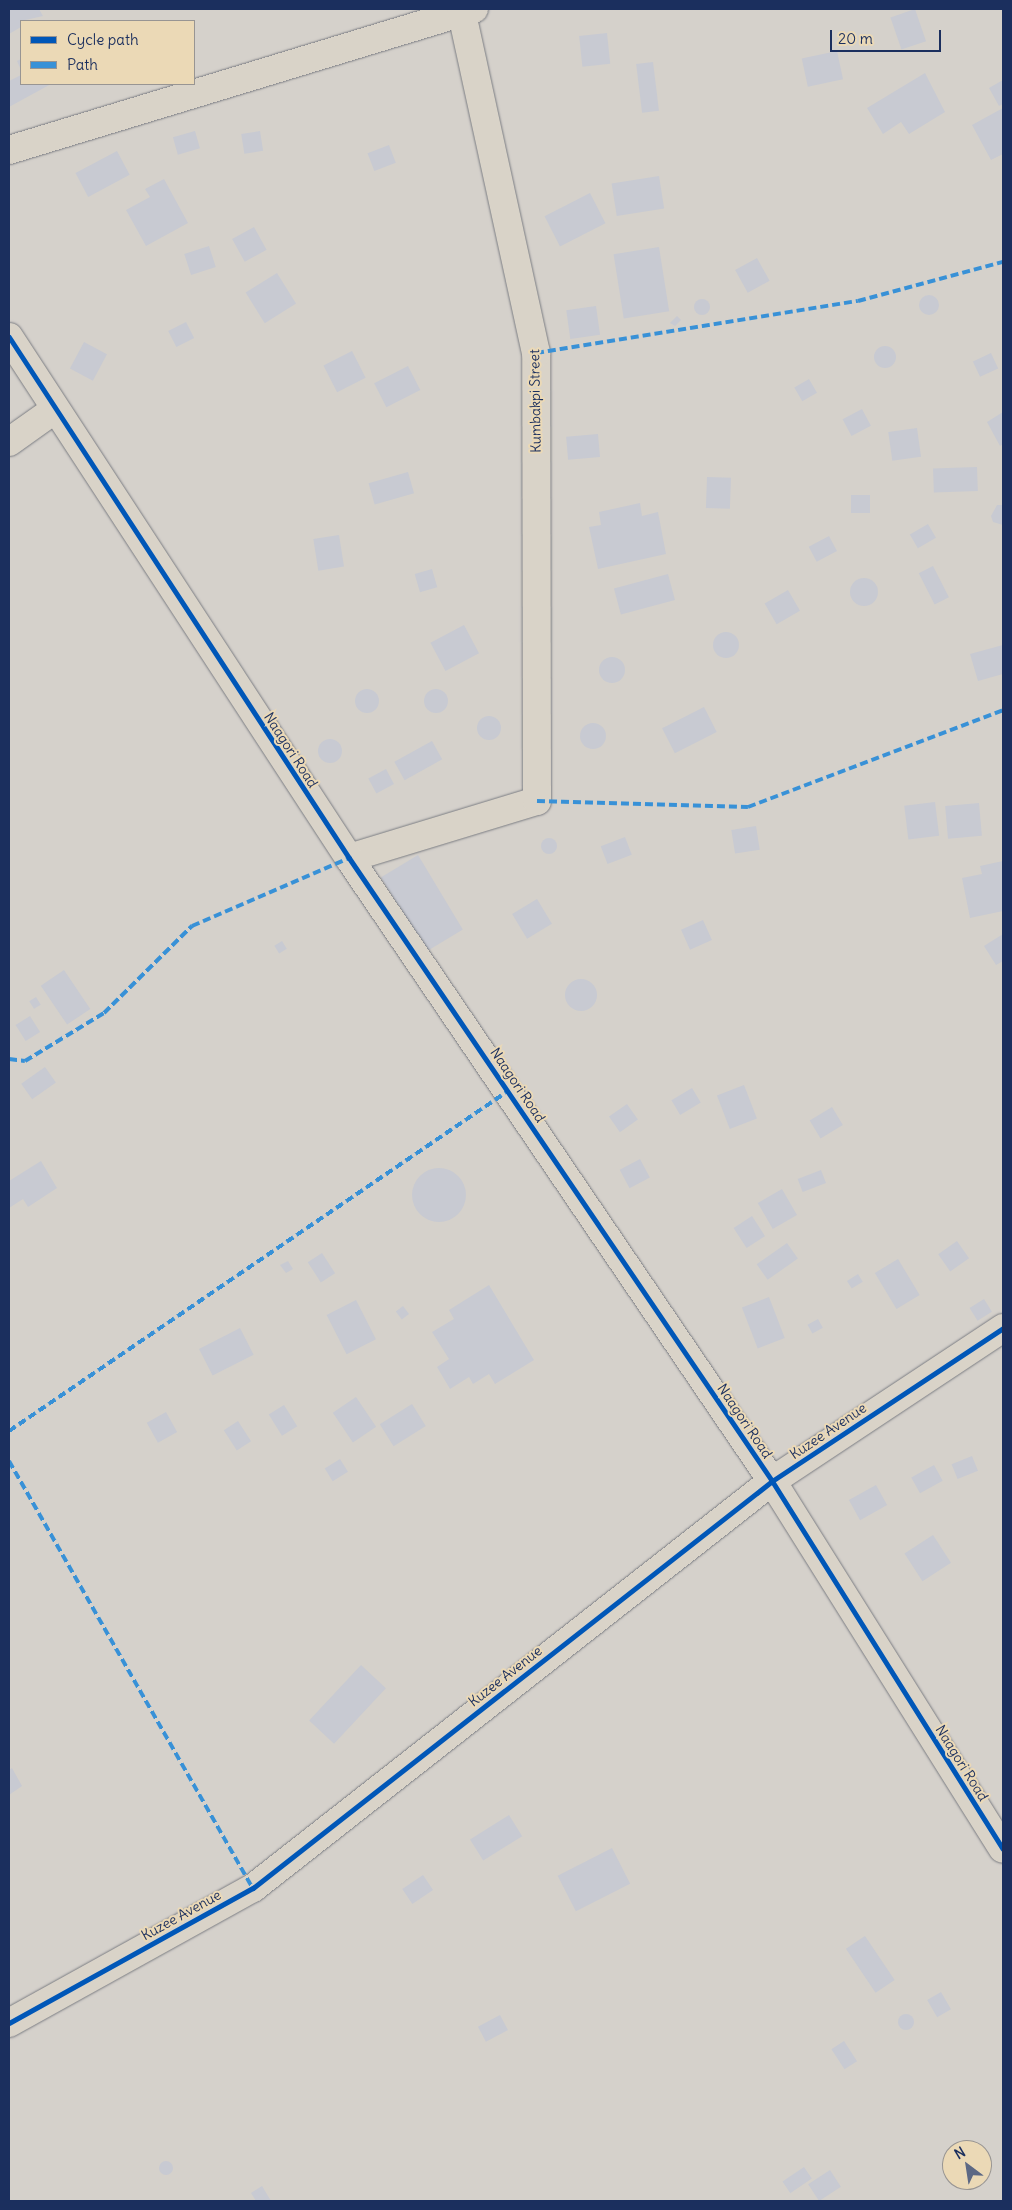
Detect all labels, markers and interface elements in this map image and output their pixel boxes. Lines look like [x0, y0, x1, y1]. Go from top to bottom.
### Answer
legend [20, 20, 195, 85]
scale bar [832, 20, 943, 52]
text: 20 m [838, 29, 873, 48]
text: Cycle path [67, 30, 139, 49]
text: Path [67, 55, 98, 74]
street label: Kumbakpi Street [526, 349, 544, 453]
street label: Naagori Road [261, 709, 321, 791]
street label: Naagori Road [487, 1045, 549, 1125]
street label: Naagori Road [714, 1381, 776, 1461]
street label: Kuzee Avenue [787, 1399, 869, 1463]
street label: Kuzee Avenue [465, 1642, 545, 1710]
street label: Naagori Road [932, 1722, 992, 1804]
street label: Kuzee Avenue [138, 1886, 224, 1944]
north arrow [942, 2140, 992, 2190]
text: N [951, 2143, 969, 2163]

